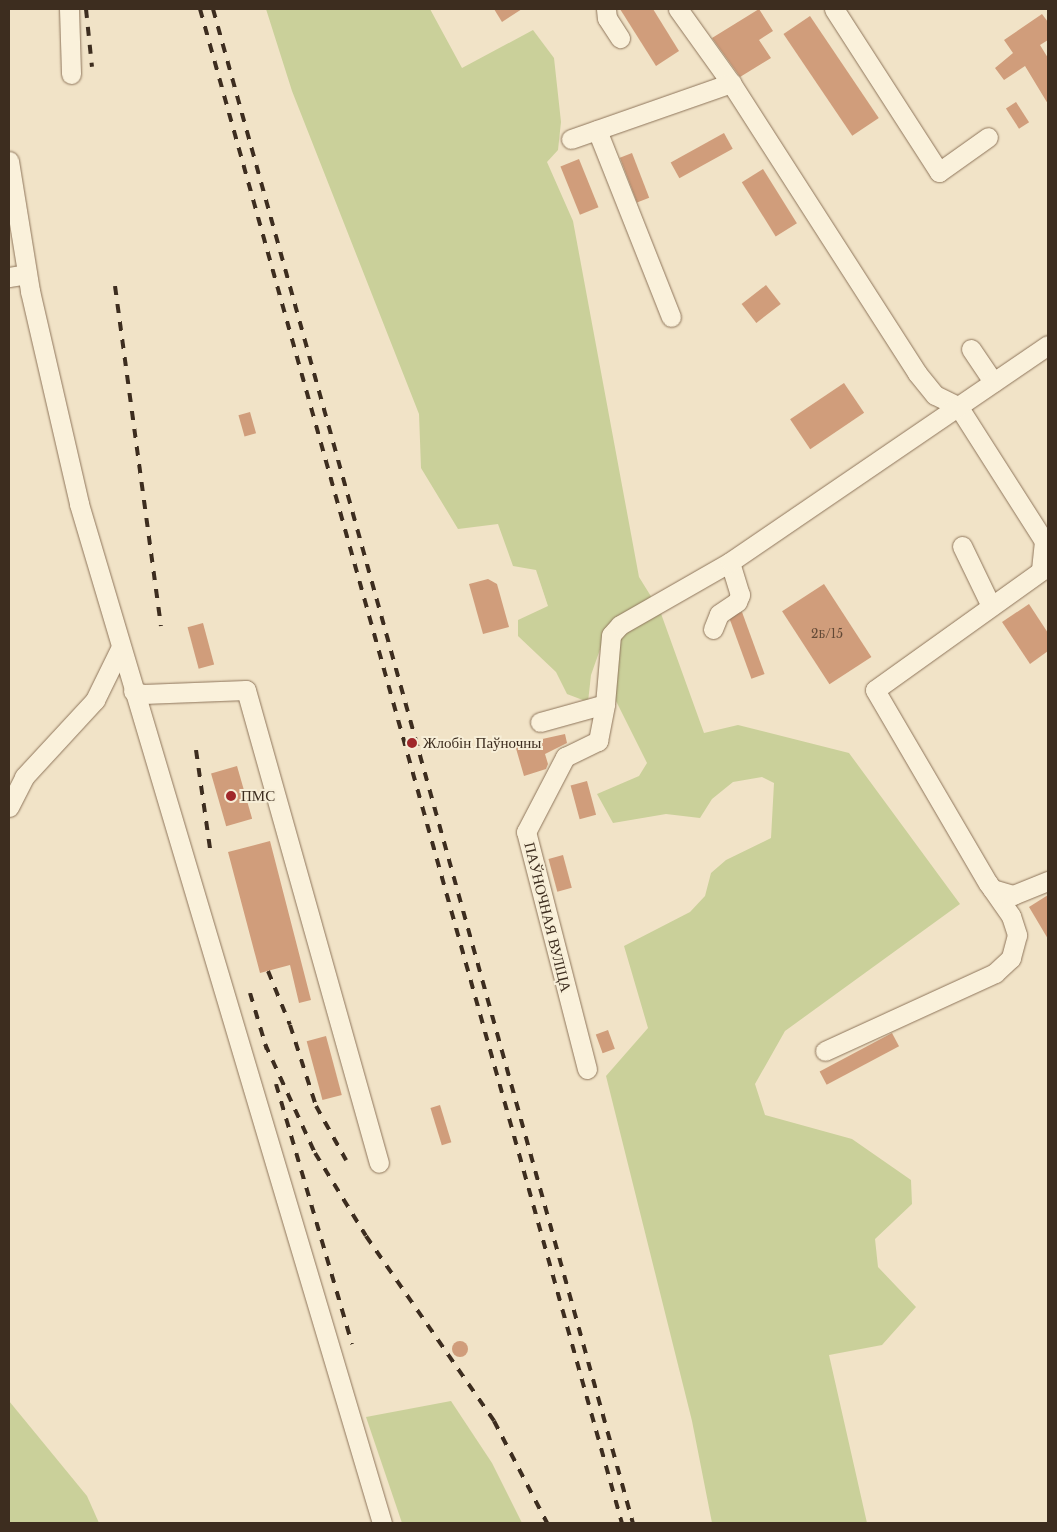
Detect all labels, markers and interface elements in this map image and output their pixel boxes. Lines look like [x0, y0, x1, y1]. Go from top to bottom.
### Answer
house number: 2Б/15 [811, 627, 843, 641]
place label: Жлобін Паўночны [423, 734, 541, 752]
marker: Жлобін Паўночны [405, 736, 419, 750]
place label: ПМС [241, 787, 275, 805]
marker: ПМС [225, 790, 237, 802]
street label: ПАЎНОЧНАЯ ВУЛІЦА [521, 840, 575, 994]

